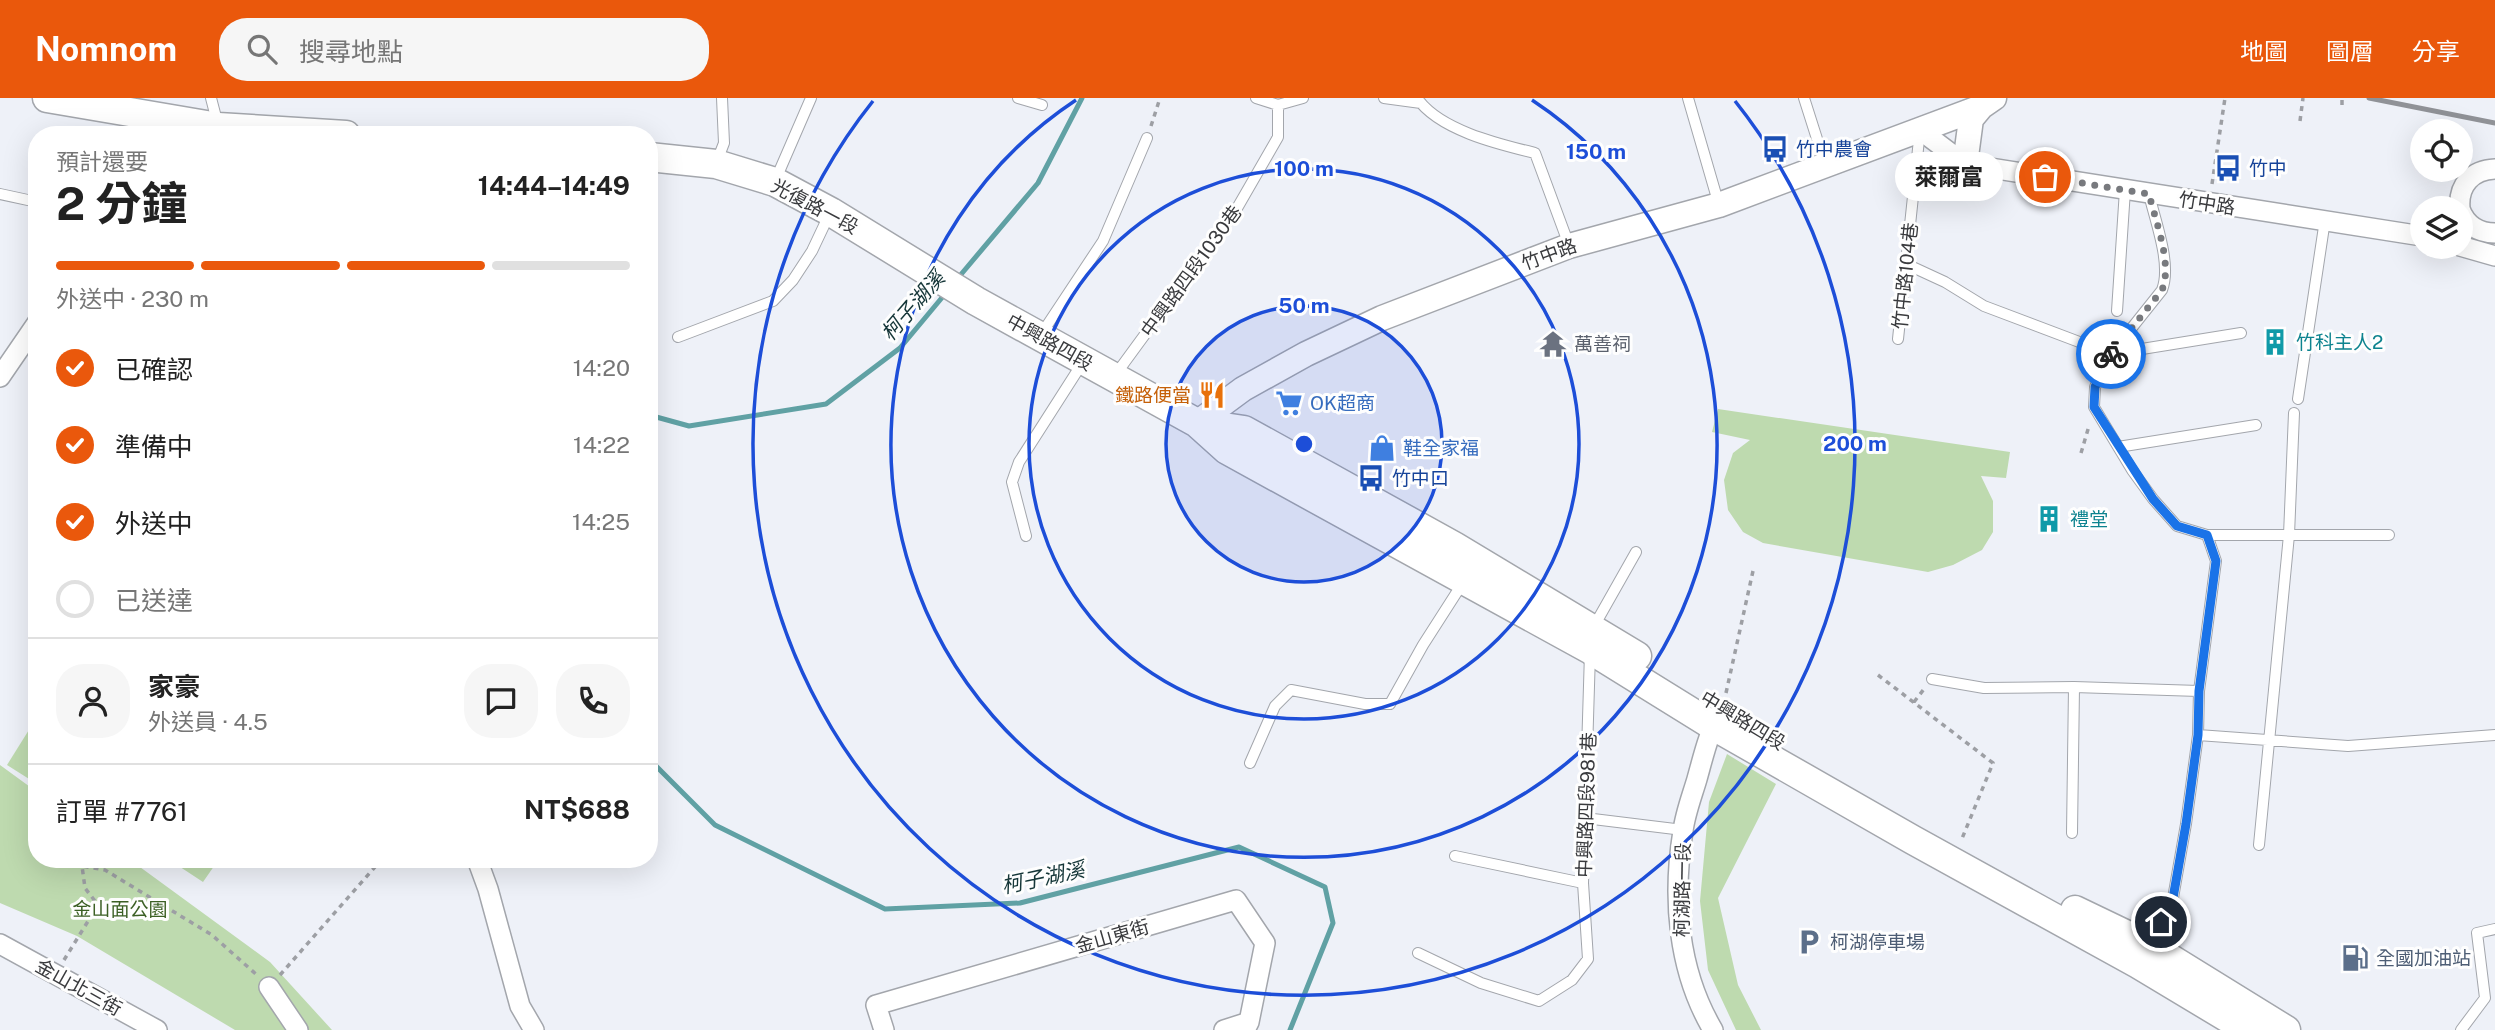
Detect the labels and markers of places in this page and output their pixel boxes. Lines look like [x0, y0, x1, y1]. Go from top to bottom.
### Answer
bus stop icon: 竹中農會 [1760, 134, 1790, 164]
place label: 竹中農會 [1796, 138, 1872, 160]
pin [2015, 147, 2075, 207]
callout: 萊爾富 [1895, 153, 2003, 202]
bus stop icon: 竹中 [2213, 153, 2243, 183]
place label: 竹中 [2249, 157, 2287, 179]
building icon: 竹科主人2 [2260, 327, 2290, 357]
temple icon: 萬善祠 [1538, 329, 1568, 359]
place label: 竹科主人2 [2296, 331, 2383, 353]
place label: 萬善祠 [1574, 333, 1631, 355]
restaurant icon: 鐵路便當 [1197, 380, 1227, 410]
place label: 鐵路便當 [1115, 384, 1191, 406]
supermarket icon: OK超商 [1274, 388, 1304, 418]
place label: OK超商 [1310, 392, 1375, 414]
centre of rings [1292, 432, 1316, 456]
shop icon: 鞋全家福 [1367, 433, 1397, 463]
place label: 鞋全家福 [1403, 437, 1479, 459]
bus stop icon: 竹中口 [1356, 463, 1386, 493]
place label: 竹中口 [1392, 467, 1449, 489]
building icon: 禮堂 [2034, 504, 2064, 534]
place label: 禮堂 [2070, 508, 2108, 530]
pin [2131, 892, 2191, 952]
parking icon: 柯湖停車場 [1794, 927, 1824, 957]
place label: 柯湖停車場 [1830, 931, 1925, 953]
fuel station icon: 全國加油站 [2340, 943, 2370, 973]
place label: 全國加油站 [2376, 947, 2471, 969]

